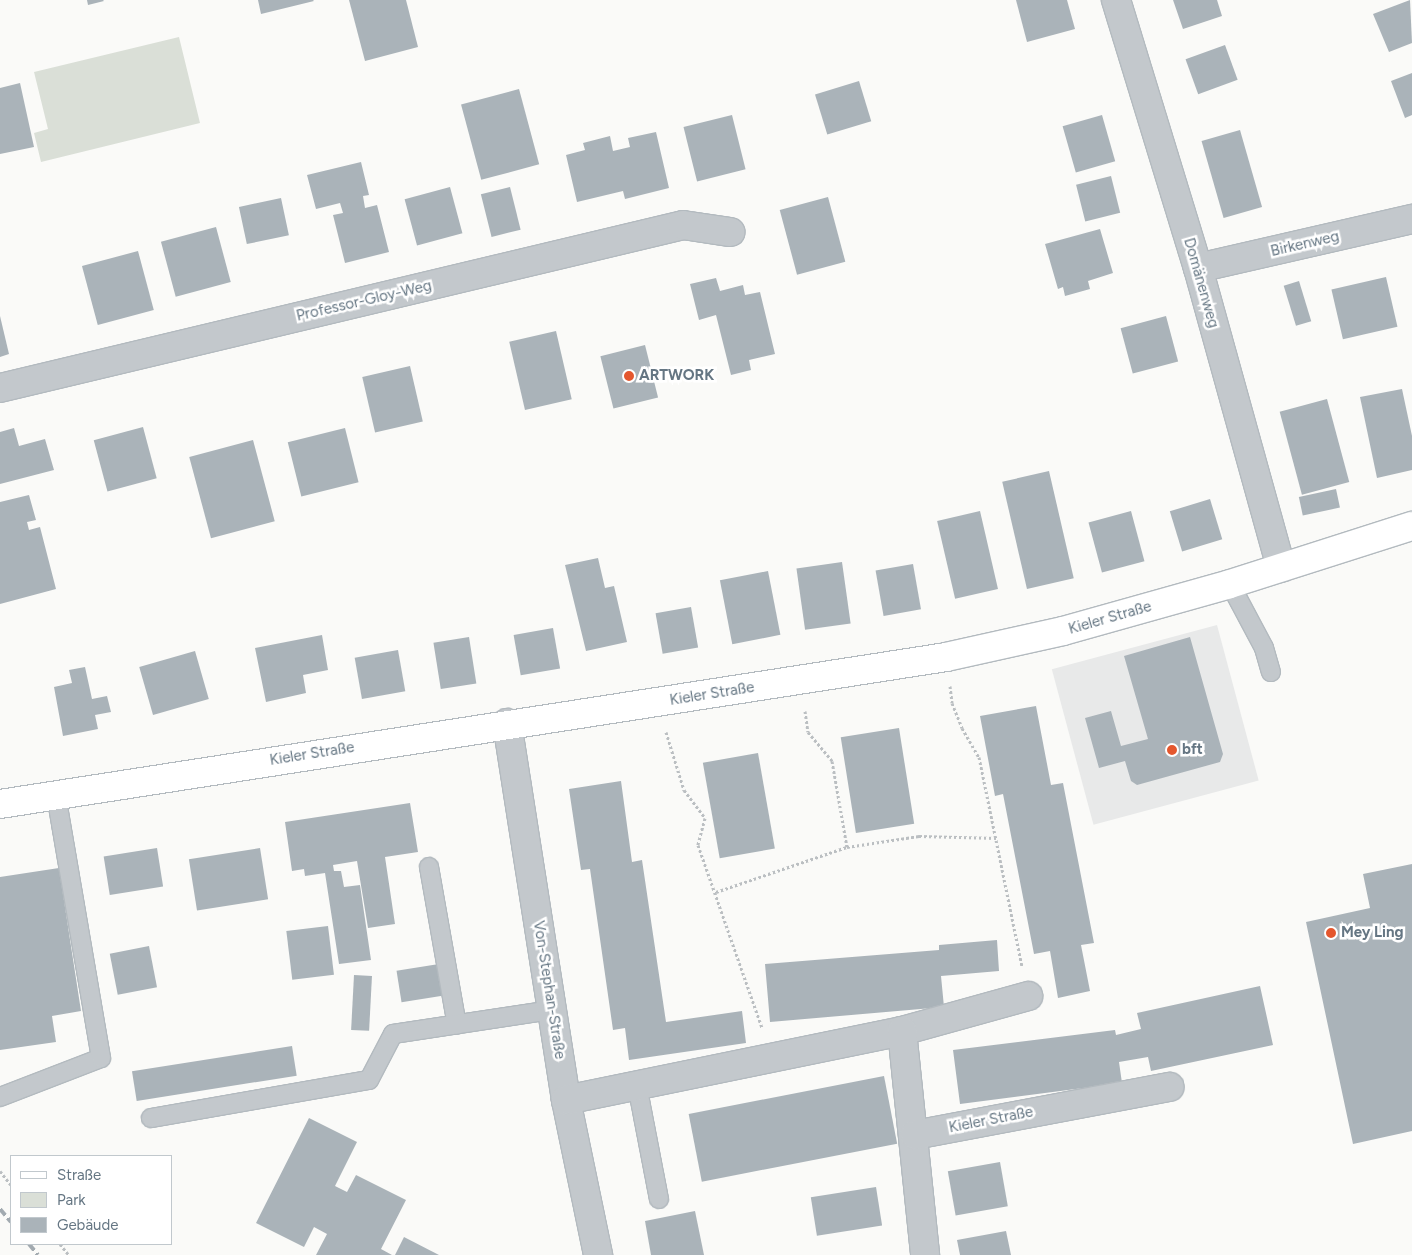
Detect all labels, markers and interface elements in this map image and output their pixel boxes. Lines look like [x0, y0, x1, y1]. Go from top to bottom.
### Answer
street label: Birkenweg [1269, 227, 1341, 261]
street label: Domänenweg [1180, 236, 1222, 330]
street label: Professor-Gloy-Weg [295, 277, 433, 325]
place label: ARTWORK [639, 367, 714, 385]
marker: ARTWORK [623, 370, 635, 382]
street label: Kieler Straße [1067, 598, 1153, 638]
street label: Kieler Straße [668, 678, 756, 710]
street label: Kieler Straße [268, 738, 356, 770]
place label: bft [1182, 741, 1203, 759]
marker: bft [1166, 744, 1178, 756]
street label: Von-Stephan-Straße [529, 919, 569, 1061]
place label: Mey Ling [1341, 924, 1404, 942]
marker: Mey Ling [1325, 927, 1337, 939]
street label: Kieler Straße [947, 1103, 1035, 1137]
legend [10, 1155, 172, 1245]
text: Straße [57, 1166, 101, 1184]
text: Park [57, 1191, 86, 1209]
text: Gebäude [57, 1216, 118, 1234]

